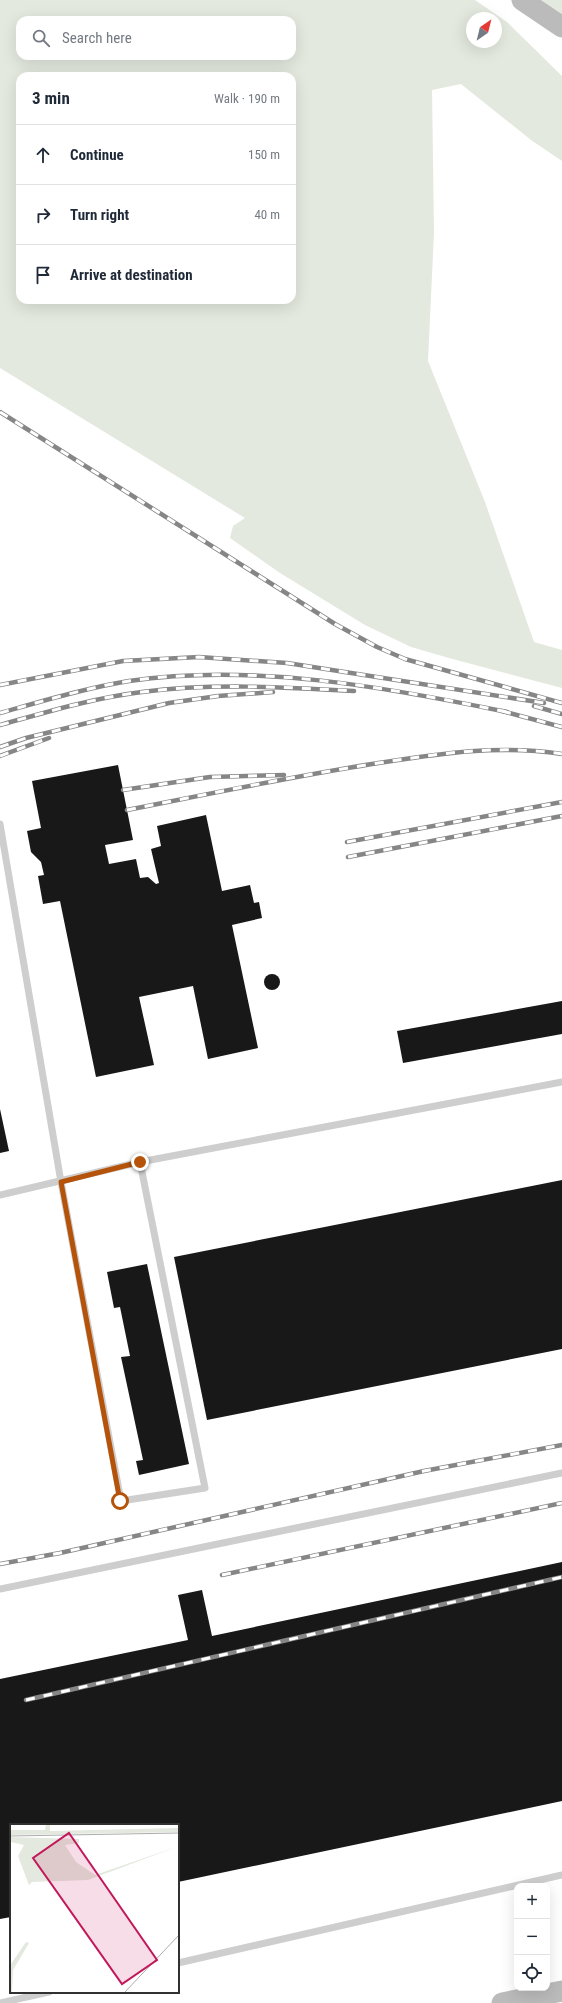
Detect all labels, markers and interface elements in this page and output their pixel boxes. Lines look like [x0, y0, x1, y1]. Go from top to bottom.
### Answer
north arrow [466, 12, 502, 48]
search box [16, 16, 296, 60]
icon: search [30, 27, 52, 49]
text: Search here [62, 29, 132, 47]
text: 3 min [32, 88, 70, 108]
text: Walk · 190 m [214, 91, 280, 106]
icon: ahead [32, 144, 54, 166]
text: Continue [70, 146, 124, 164]
text: 150 m [248, 147, 280, 162]
icon: right [32, 204, 54, 226]
text: Turn right [70, 206, 129, 224]
text: 40 m [254, 207, 280, 222]
icon: arrive [32, 264, 54, 286]
text: Arrive at destination [70, 266, 193, 284]
route end [131, 1153, 149, 1171]
route start [111, 1492, 129, 1510]
inset map [10, 1824, 179, 1993]
map controls [514, 1883, 550, 1991]
button: + [514, 1883, 550, 1919]
button: − [514, 1919, 550, 1955]
button: locate [514, 1955, 550, 1991]

